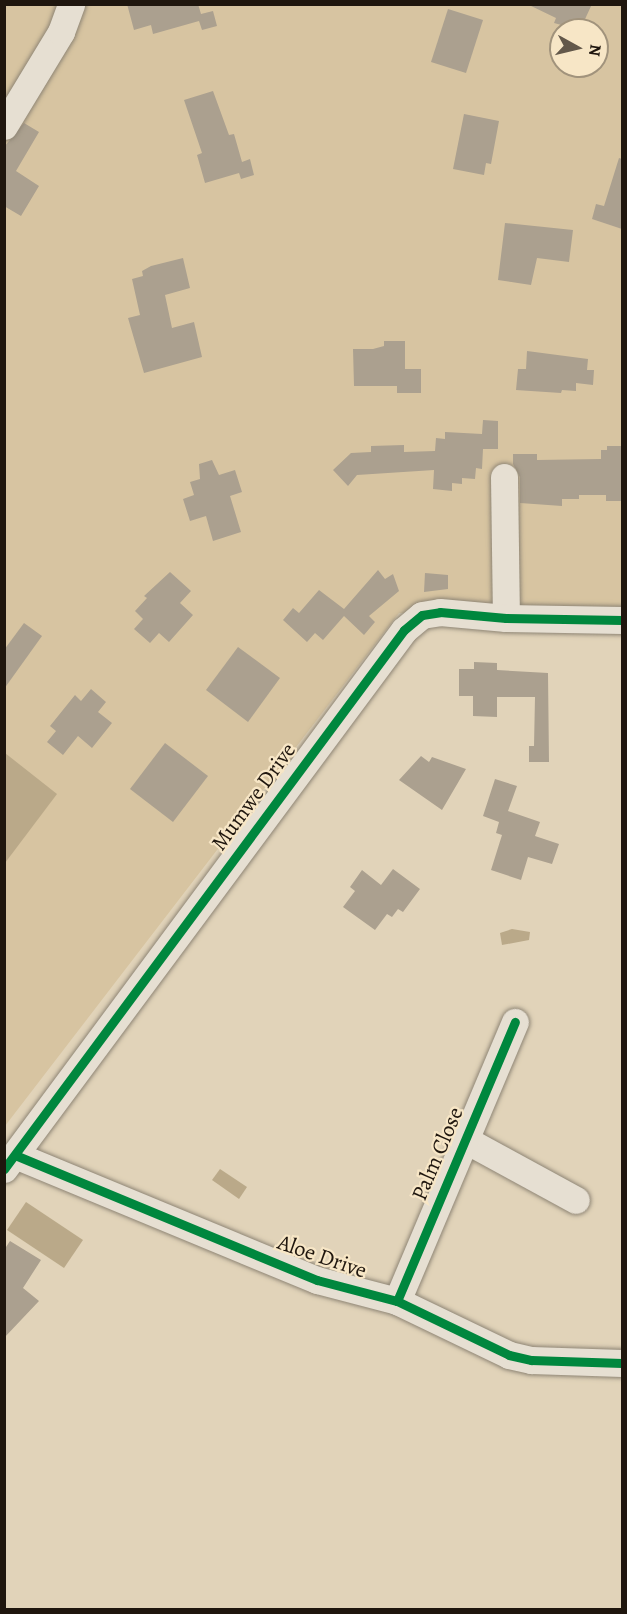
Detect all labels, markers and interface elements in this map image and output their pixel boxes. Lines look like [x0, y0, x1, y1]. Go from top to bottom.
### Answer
north arrow [549, 18, 609, 78]
text: N [583, 43, 607, 58]
street label: Mumwe Drive [206, 738, 302, 856]
street label: Palm Close [407, 1103, 469, 1205]
street label: Aloe Drive [274, 1229, 370, 1285]

